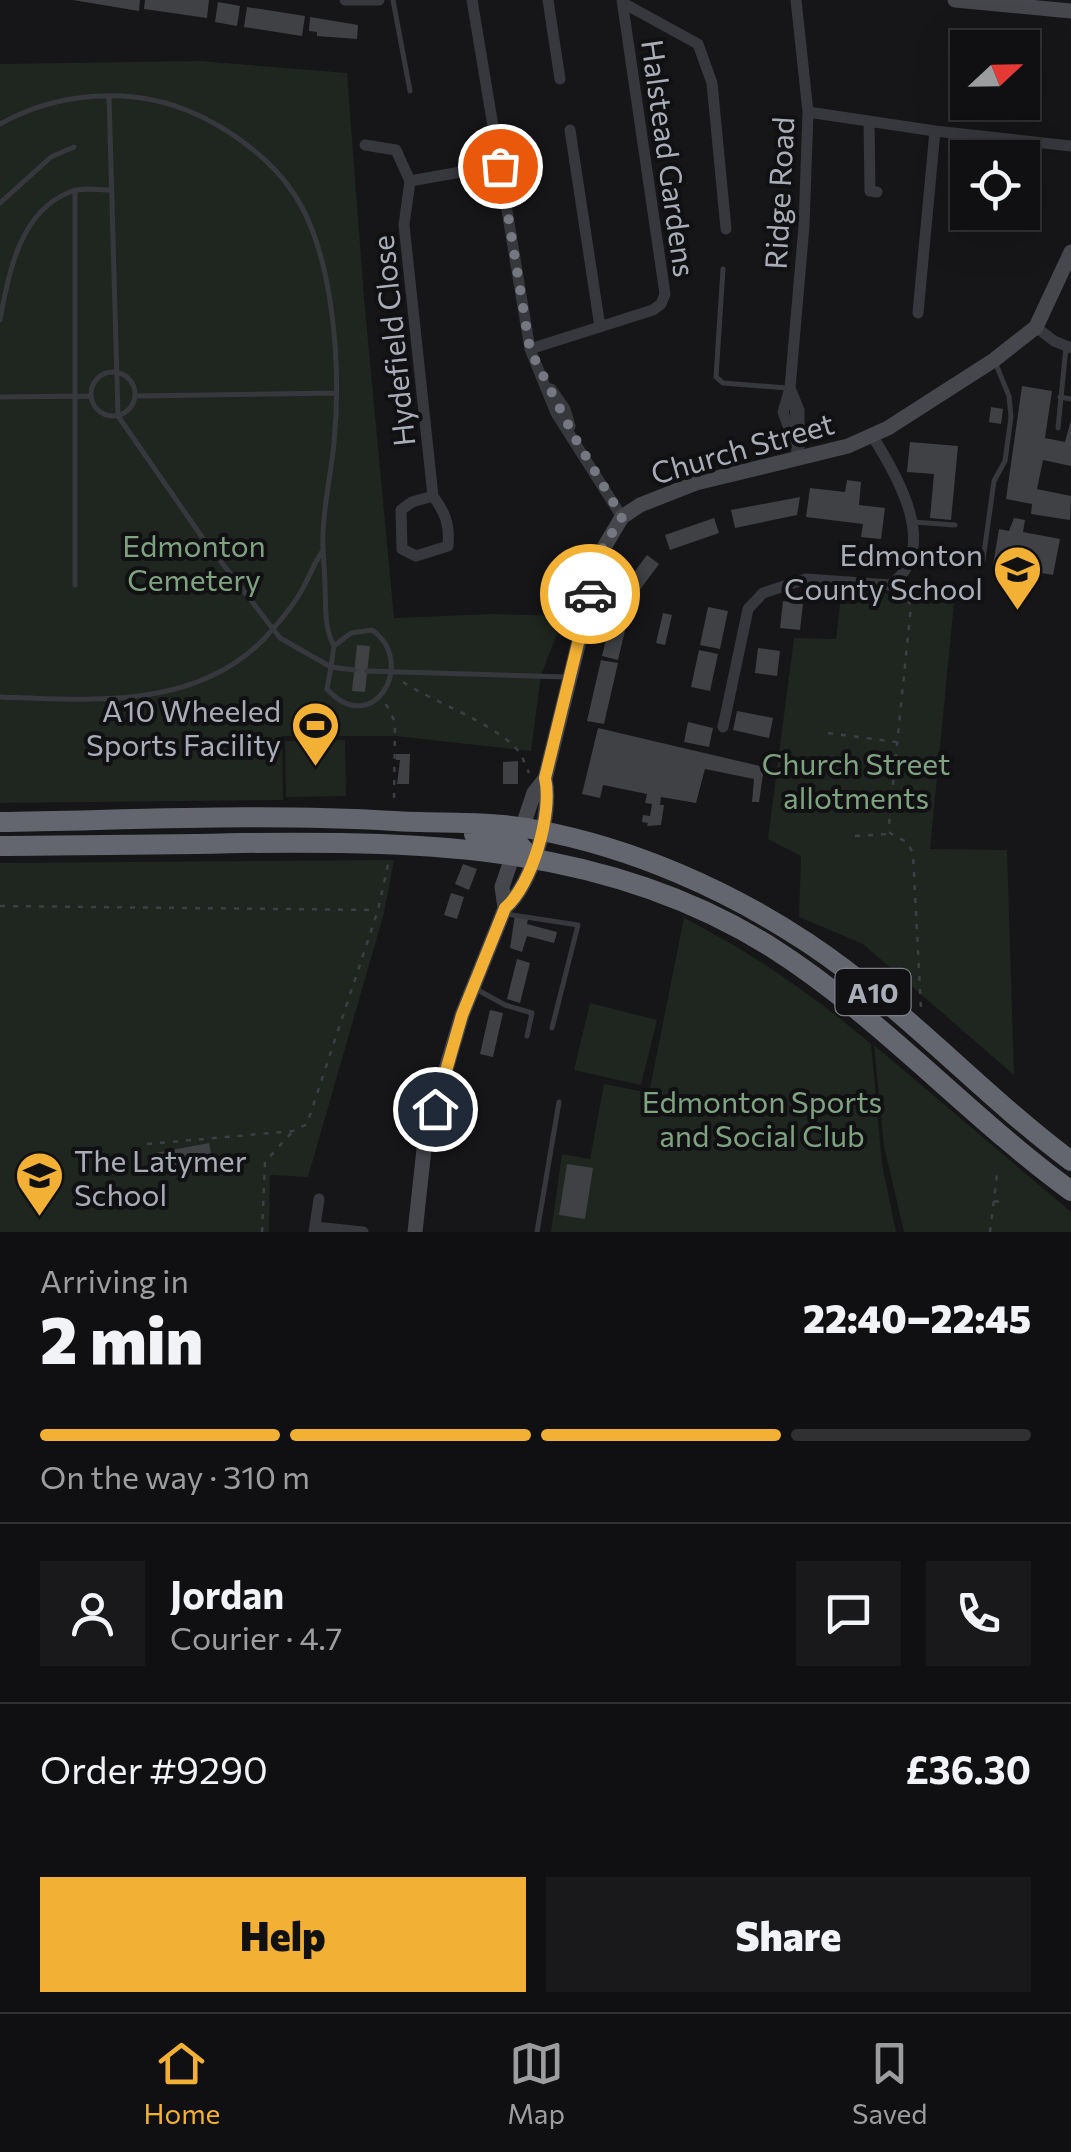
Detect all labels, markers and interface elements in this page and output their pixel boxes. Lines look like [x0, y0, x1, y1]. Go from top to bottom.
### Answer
north arrow [950, 30, 1040, 120]
map controls [950, 30, 1040, 230]
street label: Halstead Gardens [635, 37, 705, 279]
street label: Ridge Road [756, 116, 800, 270]
pin [458, 124, 543, 209]
icon: bag [473, 139, 528, 194]
button: locate [950, 140, 1040, 230]
street label: Hydefield Close [363, 234, 421, 448]
street label: Church Street [646, 403, 838, 491]
park label: Edmonton Cemetery [122, 526, 266, 597]
place label: Edmonton County School [784, 535, 983, 606]
courier [540, 544, 640, 644]
school or university icon: Edmonton County School [992, 544, 1044, 612]
icon: car [563, 567, 618, 622]
place label: A10 Wheeled Sports Facility [86, 691, 281, 762]
sports icon: A10 Wheeled Sports Facility [290, 700, 342, 768]
park label: Church Street allotments [762, 744, 950, 815]
road number: A10 [836, 969, 910, 1015]
pin [393, 1067, 478, 1152]
icon: home [408, 1082, 463, 1137]
park label: Edmonton Sports and Social Club [642, 1082, 882, 1153]
place label: The Latymer School [74, 1141, 247, 1212]
school or university icon: The Latymer School [13, 1150, 65, 1218]
text: Arriving in [40, 1260, 189, 1300]
text: 22:40–22:45 [803, 1294, 1031, 1341]
text: 2 min [40, 1298, 203, 1377]
text: On the way · 310 m [40, 1456, 310, 1496]
button: person [40, 1561, 145, 1666]
button: chat [796, 1561, 901, 1666]
button: phone [926, 1561, 1031, 1666]
text: Jordan [170, 1570, 284, 1617]
text: Courier · 4.7 [170, 1617, 343, 1657]
text: Order #9290 [40, 1745, 268, 1792]
text: £36.30 [905, 1745, 1031, 1792]
button: Help [40, 1877, 526, 1992]
button: Share [546, 1877, 1031, 1992]
tab: Home [143, 2036, 220, 2130]
tab: Map [507, 2036, 565, 2130]
tab: Saved [852, 2036, 928, 2130]

